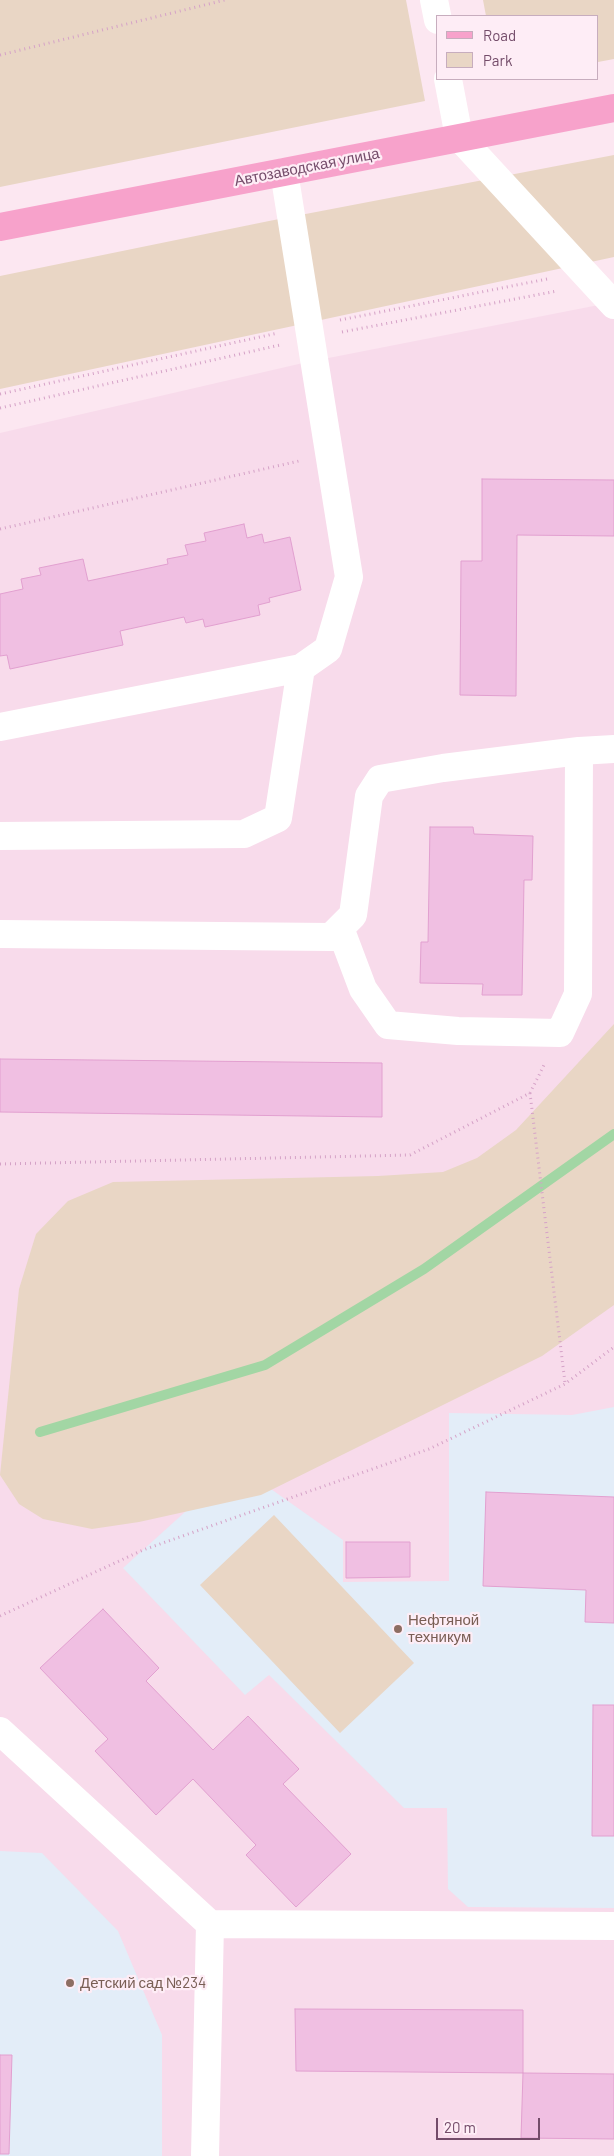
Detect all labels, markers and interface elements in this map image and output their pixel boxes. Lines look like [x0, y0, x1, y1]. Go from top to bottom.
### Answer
legend [436, 15, 599, 80]
text: Road [483, 26, 516, 44]
text: Park [483, 51, 512, 69]
street label: Автозаводская улица [233, 144, 381, 190]
place label: Нефтяной техникум [408, 1611, 479, 1646]
marker: Нефтяной техникум [392, 1623, 404, 1635]
place label: Детский сад №234 [80, 1974, 206, 1992]
marker: Детский сад №234 [64, 1977, 76, 1989]
scale bar [439, 2108, 543, 2140]
text: 20 m [444, 2118, 476, 2136]

